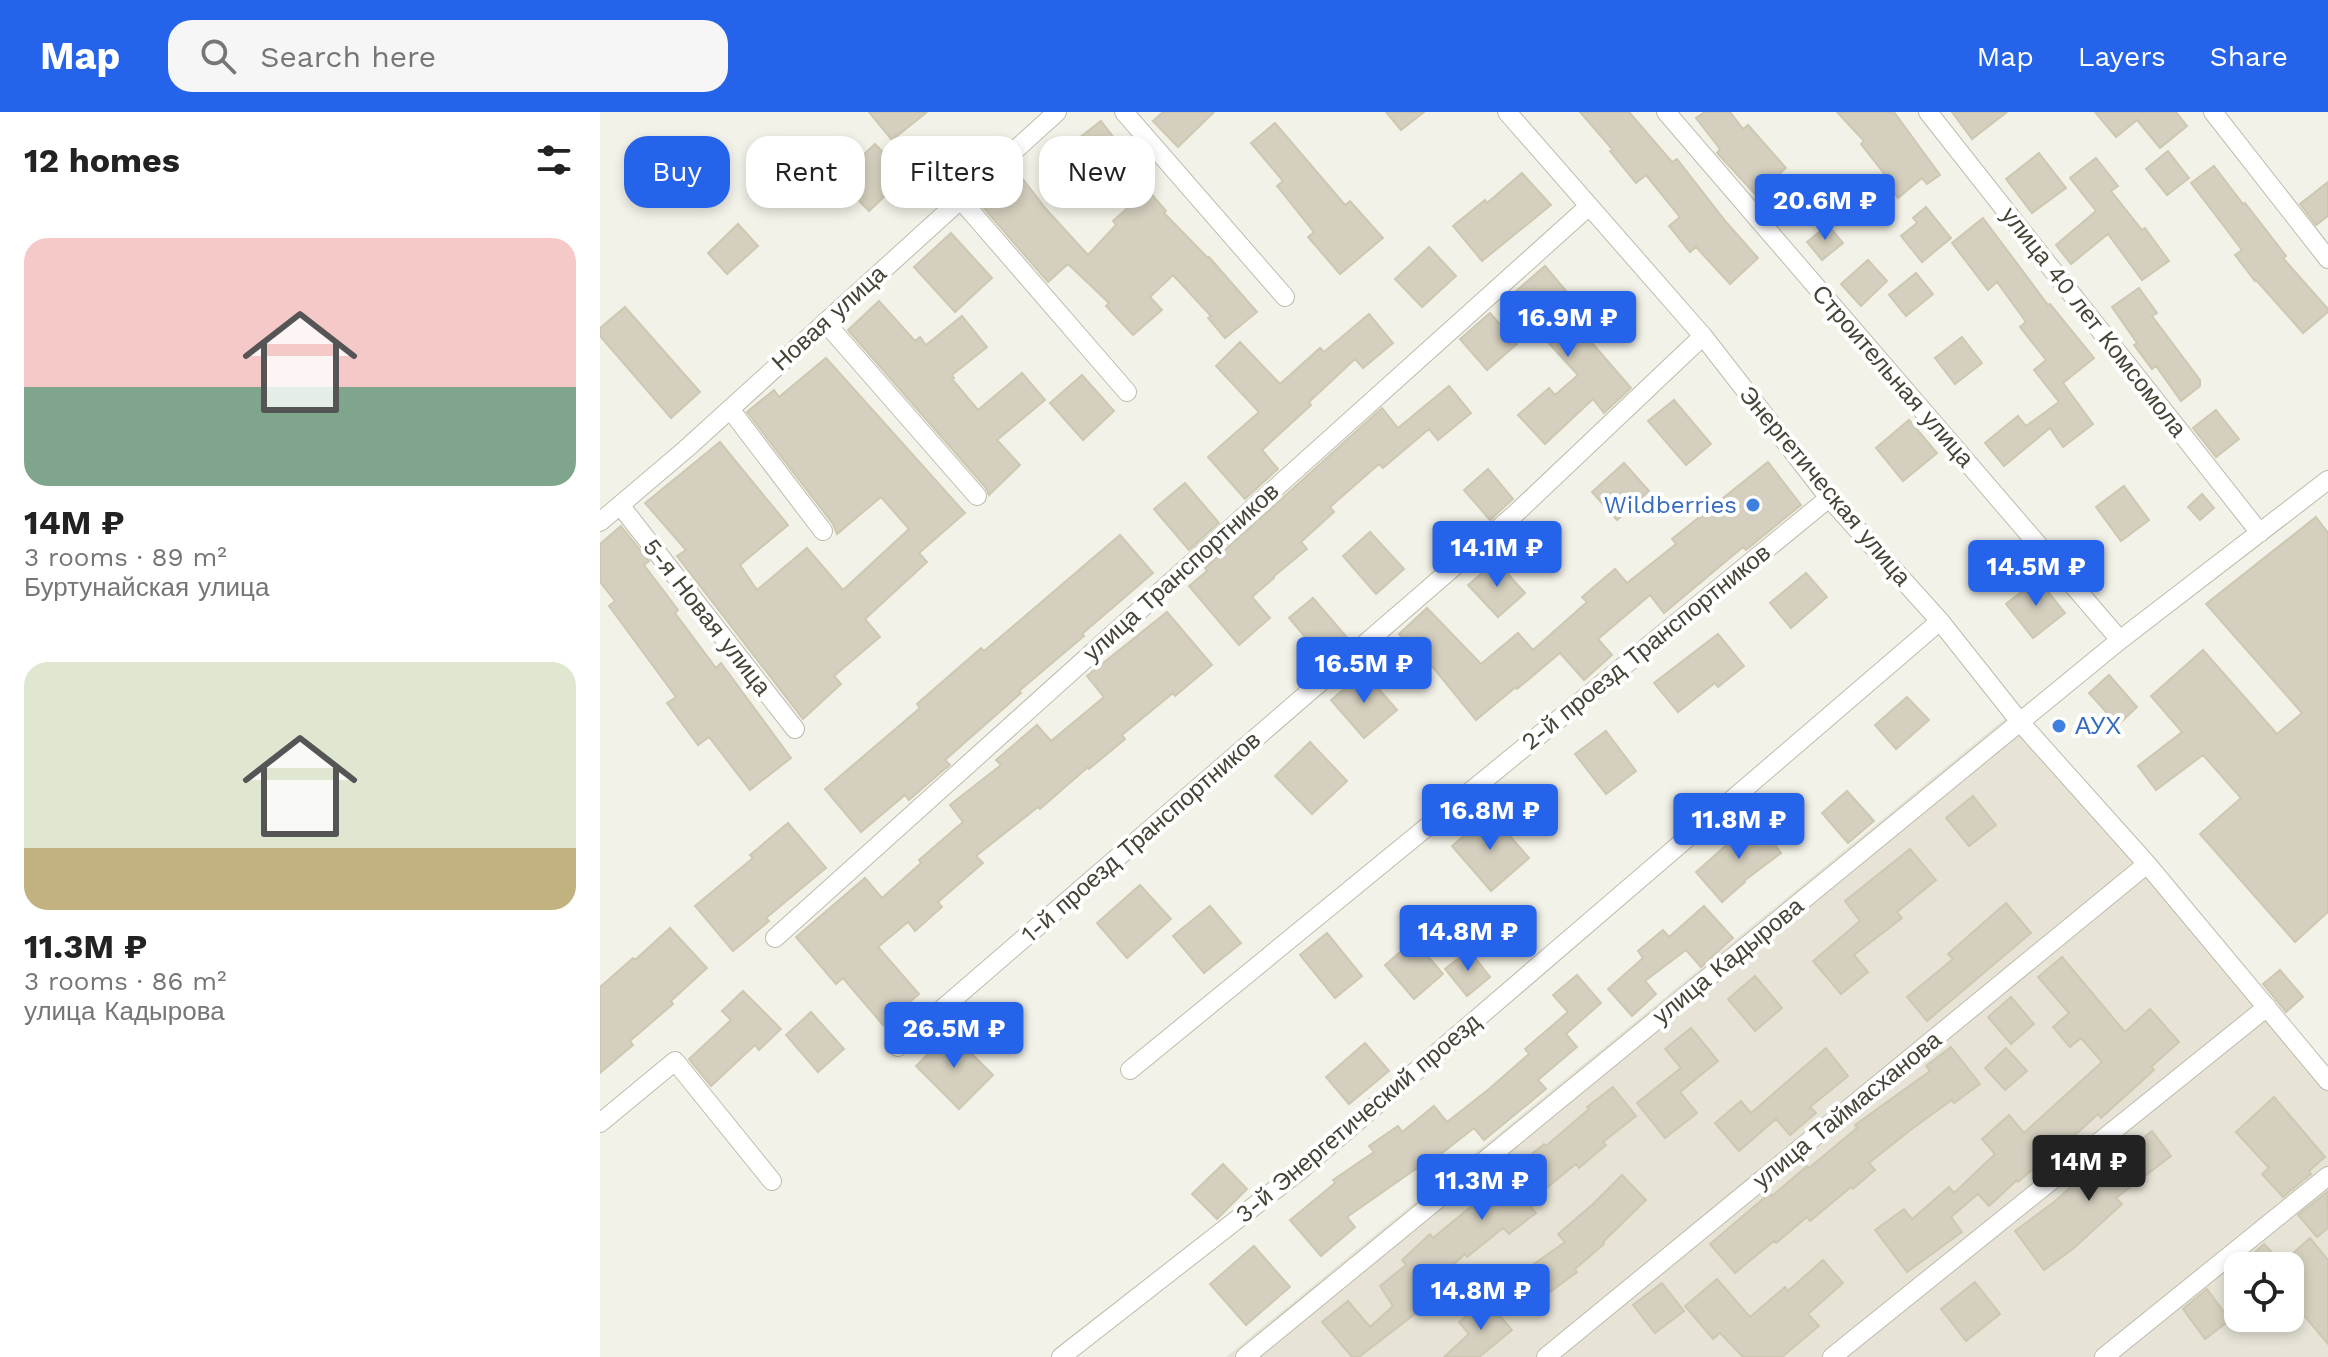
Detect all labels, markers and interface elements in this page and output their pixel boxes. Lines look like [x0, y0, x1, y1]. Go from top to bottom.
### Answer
search box [168, 20, 728, 92]
text: Map [40, 34, 120, 78]
icon: search [196, 34, 240, 78]
text: Search here [260, 39, 436, 74]
text: Map [1977, 40, 2034, 73]
text: Layers [2078, 40, 2166, 73]
text: Share [2210, 40, 2288, 73]
chip: Buy [624, 136, 730, 208]
chip: Rent [746, 136, 865, 208]
chip: Filters [881, 136, 1023, 208]
chip: New [1039, 136, 1155, 208]
icon: filters [532, 138, 576, 182]
text: 12 homes [24, 140, 180, 180]
pin: 20.6M ₽ [1751, 174, 1899, 242]
text: 20.6M ₽ [1773, 185, 1877, 215]
street label: улица 40 лет Комсомола [1996, 202, 2193, 443]
street label: Новая улица [766, 259, 892, 376]
street label: Строительная улица [1806, 279, 1980, 473]
icon: home [228, 290, 372, 434]
pin: 16.9M ₽ [1494, 291, 1642, 359]
text: 16.9M ₽ [1518, 302, 1618, 332]
street label: Энергетическая улица [1733, 381, 1917, 592]
street label: улица Транспортников [1078, 477, 1284, 667]
place label: Wildberries [1604, 491, 1737, 519]
marker: Wildberries [1744, 496, 1762, 514]
text: 14M ₽ [24, 502, 125, 542]
pin: 14.1M ₽ [1423, 521, 1571, 589]
text: 14.1M ₽ [1451, 532, 1544, 562]
street label: 5-я Новая улица [637, 533, 777, 701]
street label: 2-й проезд Транспортников [1516, 538, 1776, 756]
pin: 14.5M ₽ [1962, 540, 2110, 608]
text: 3 rooms · 89 m² [24, 542, 227, 572]
text: 14.5M ₽ [1986, 551, 2086, 581]
text: Буртунайская улица [24, 572, 269, 602]
pin: 16.5M ₽ [1290, 637, 1438, 705]
text: 16.5M ₽ [1315, 648, 1413, 678]
place label: АУХ [2075, 712, 2121, 740]
icon: home [228, 714, 372, 858]
marker: АУХ [2050, 717, 2068, 735]
street label: 1-й проезд Транспортников [1016, 726, 1266, 948]
pin: 16.8M ₽ [1416, 784, 1564, 852]
pin: 11.8M ₽ [1665, 793, 1813, 861]
text: 16.8M ₽ [1440, 795, 1540, 825]
text: 11.8M ₽ [1691, 804, 1787, 834]
street label: улица Кадырова [1647, 891, 1809, 1030]
pin: 14.8M ₽ [1394, 905, 1542, 973]
text: 14.8M ₽ [1418, 916, 1518, 946]
text: 11.3M ₽ [24, 926, 147, 966]
text: 3 rooms · 86 m² [24, 966, 226, 996]
text: улица Кадырова [24, 996, 225, 1026]
pin: 26.5M ₽ [880, 1002, 1028, 1070]
street label: 3-й Энергетический проезд [1230, 1007, 1486, 1229]
text: 26.5M ₽ [902, 1013, 1006, 1043]
street label: улица Таймасханова [1747, 1025, 1947, 1194]
pin: 14M ₽ [2033, 1135, 2145, 1203]
text: 14M ₽ [2051, 1146, 2128, 1176]
pin: 11.3M ₽ [1408, 1154, 1556, 1222]
text: 11.3M ₽ [1435, 1165, 1529, 1195]
map controls [2224, 1252, 2304, 1332]
button: locate [2224, 1252, 2304, 1332]
pin: 14.8M ₽ [1407, 1264, 1555, 1332]
text: 14.8M ₽ [1431, 1275, 1531, 1305]

